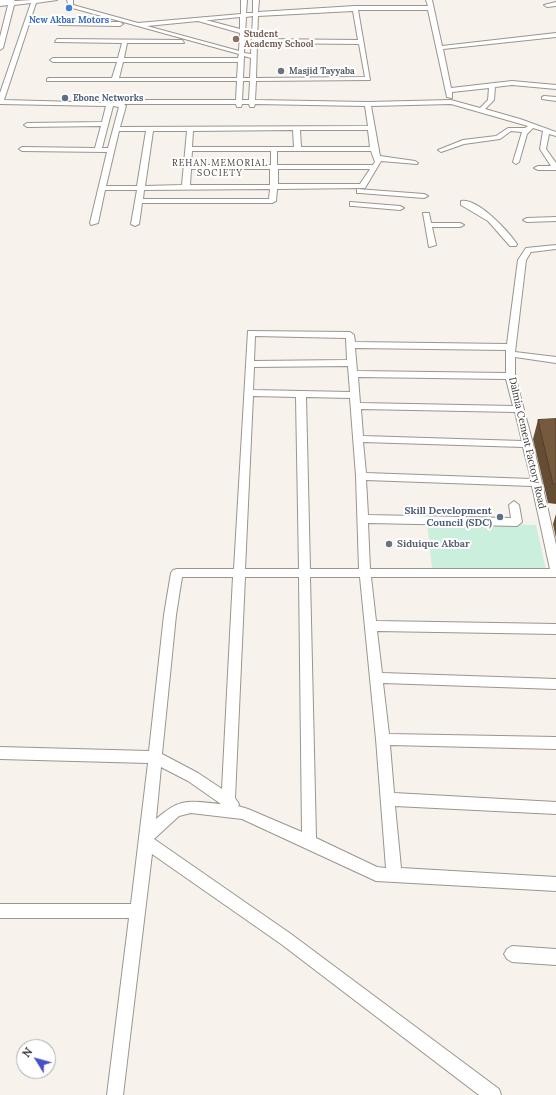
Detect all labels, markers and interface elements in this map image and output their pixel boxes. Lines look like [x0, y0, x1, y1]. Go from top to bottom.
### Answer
marker: New Akbar Motors [64, 3, 74, 13]
place label: New Akbar Motors [29, 15, 109, 25]
place label: Student Academy School [244, 29, 314, 50]
marker: Student Academy School [231, 34, 241, 44]
marker: Masjid Tayyaba [276, 66, 286, 76]
place label: Masjid Tayyaba [289, 66, 355, 76]
marker: Ebone Networks [60, 93, 70, 103]
place label: Ebone Networks [73, 93, 143, 103]
district label: REHAN MEMORIAL SOCIETY [172, 158, 268, 179]
street label: Dalmia Cement Factory Road [506, 376, 548, 510]
place label: Skill Development Council (SDC) [405, 505, 492, 528]
marker: Skill Development Council (SDC) [495, 512, 505, 522]
place label: Siduique Akbar [397, 538, 470, 550]
marker: Siduique Akbar [384, 539, 394, 549]
north arrow [16, 1039, 56, 1079]
text: N [19, 1045, 35, 1060]

